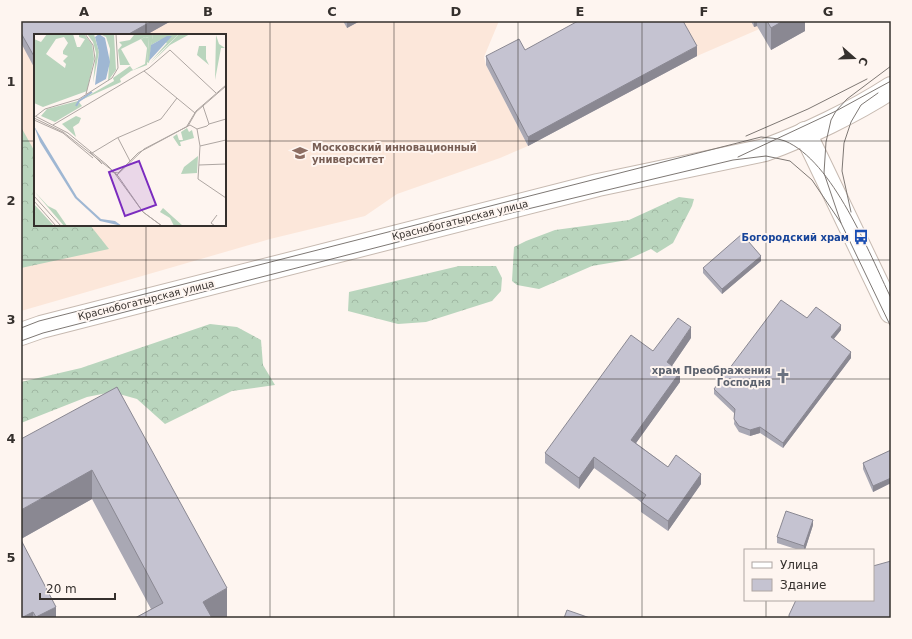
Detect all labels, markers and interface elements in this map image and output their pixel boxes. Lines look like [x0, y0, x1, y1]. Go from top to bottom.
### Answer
text: A [79, 4, 89, 19]
text: B [203, 4, 213, 19]
text: C [327, 4, 337, 19]
text: D [451, 4, 462, 19]
text: E [576, 4, 584, 19]
text: F [700, 4, 708, 19]
text: G [823, 4, 833, 19]
inset map [34, 34, 226, 226]
north arrow [834, 38, 874, 78]
text: С [855, 55, 870, 67]
text: 1 [6, 74, 16, 89]
place label: Московский инновационный университет [312, 142, 477, 165]
school or university icon: Московский инновационный университет [291, 144, 309, 162]
text: 2 [6, 193, 16, 208]
street label: Краснобогатырская улица [391, 198, 529, 242]
bus stop icon: Богородский храм [852, 228, 870, 246]
place label: Богородский храм [742, 232, 849, 243]
street label: Краснобогатырская улица [77, 278, 215, 322]
text: 3 [6, 312, 16, 327]
place label: храм Преображения Господня [652, 365, 771, 388]
church icon: храм Преображения Господня [774, 367, 792, 385]
text: 4 [6, 431, 16, 446]
legend [744, 549, 874, 601]
text: 5 [6, 550, 16, 565]
text: Улица [780, 558, 818, 572]
scale bar [40, 575, 115, 601]
text: Здание [780, 578, 826, 592]
text: 20 m [46, 582, 77, 596]

